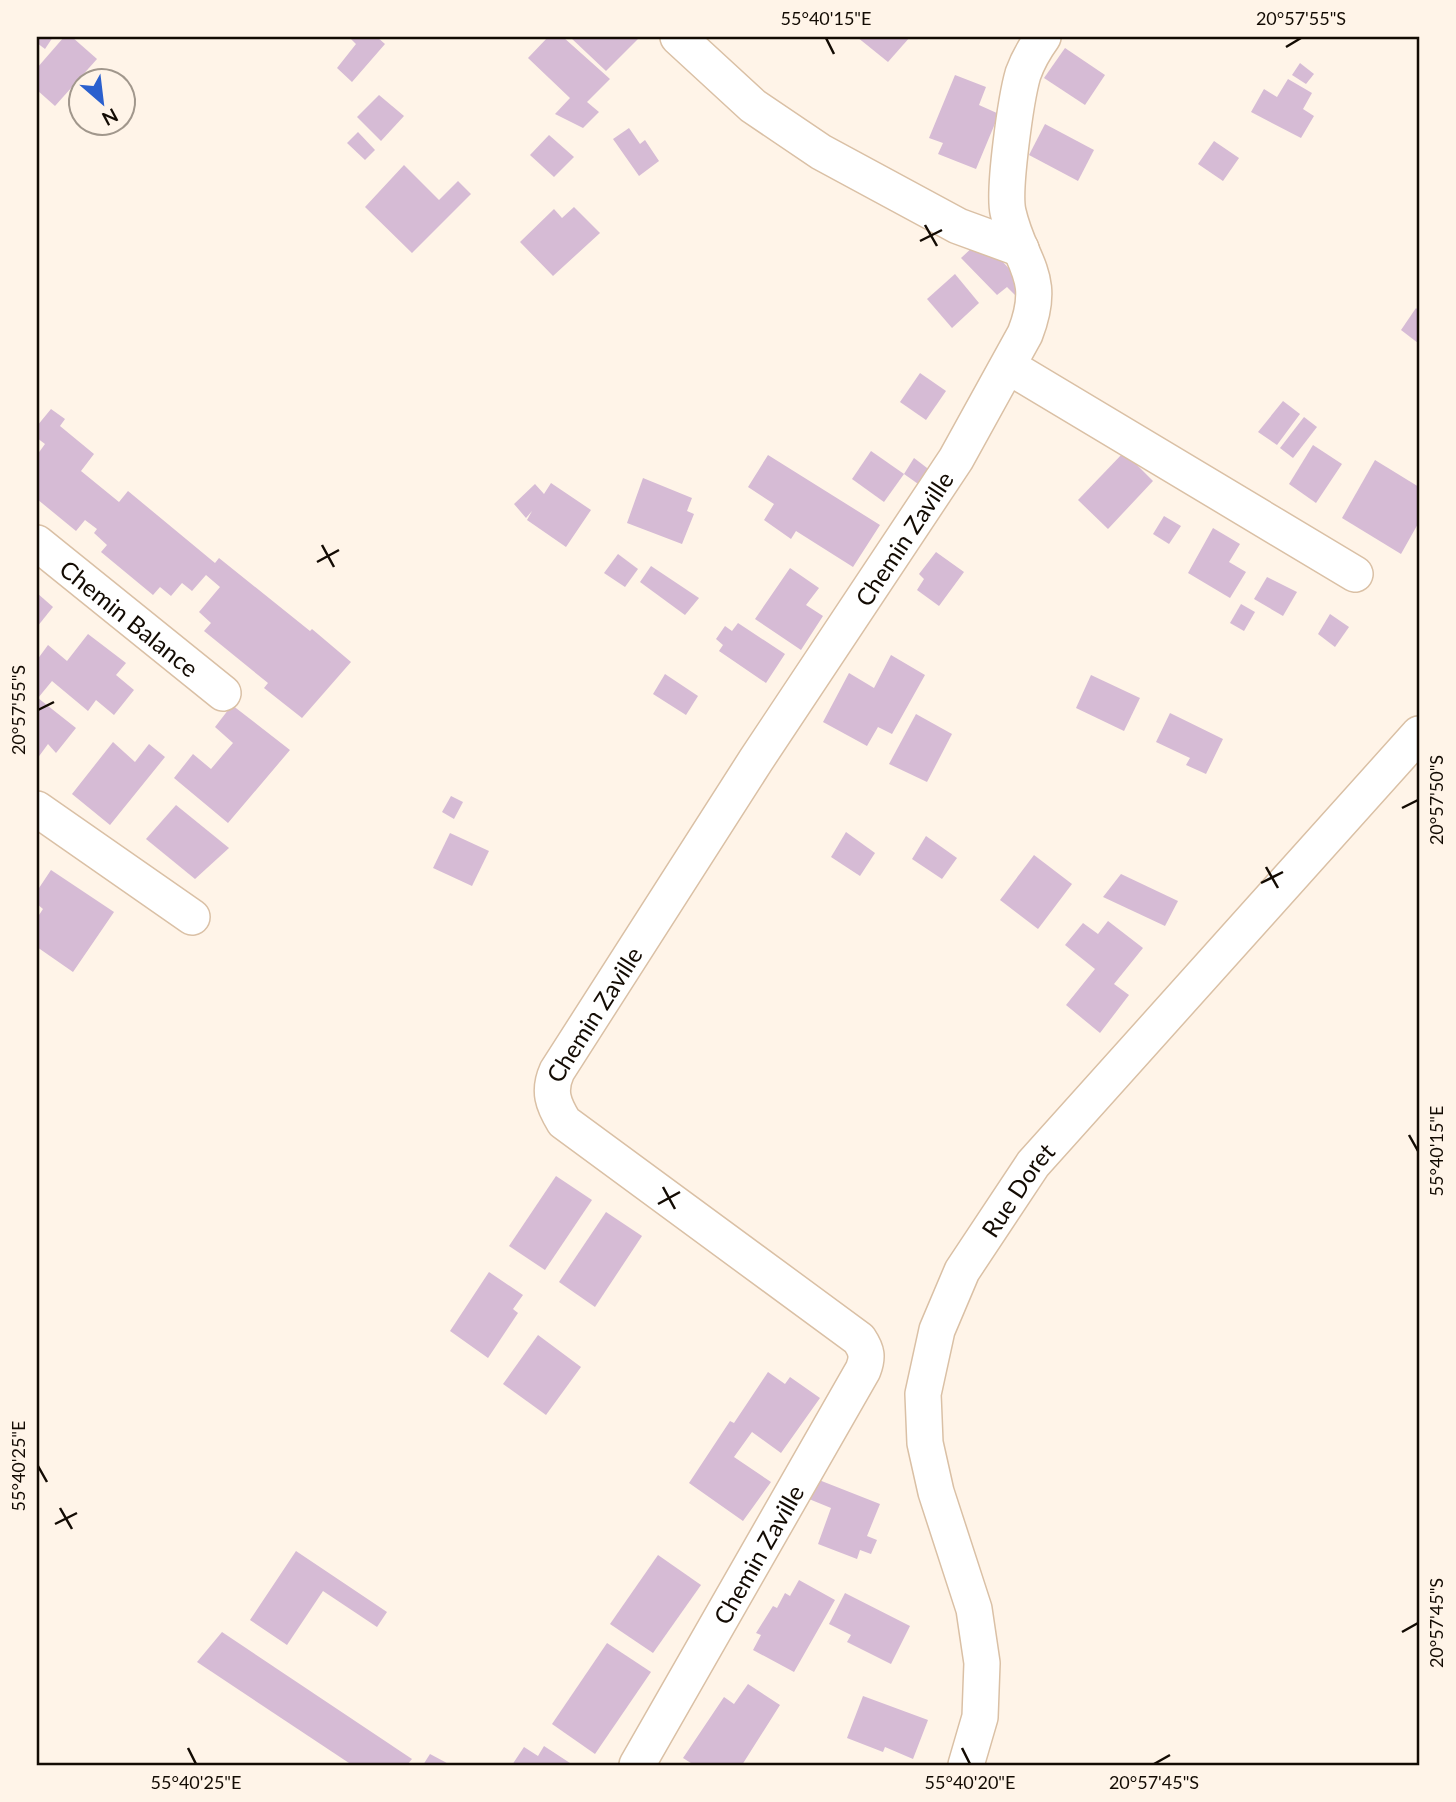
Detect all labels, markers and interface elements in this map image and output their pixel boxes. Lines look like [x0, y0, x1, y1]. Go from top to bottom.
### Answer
text: 55°40'15"E [781, 7, 871, 29]
text: 20°57'55"S [1256, 7, 1346, 29]
north arrow [66, 66, 136, 136]
text: N [98, 104, 122, 131]
street label: Chemin Zaville [848, 465, 958, 611]
street label: Chemin Balance [55, 553, 205, 682]
text: 20°57'55"S [7, 665, 29, 755]
text: 20°57'50"S [1425, 755, 1447, 845]
street label: Chemin Zaville [540, 941, 648, 1086]
text: 55°40'15"E [1425, 1106, 1447, 1196]
street label: Rue Doret [975, 1136, 1060, 1242]
text: 55°40'25"E [7, 1421, 29, 1511]
street label: Chemin Zaville [706, 1479, 809, 1629]
text: 20°57'45"S [1425, 1578, 1447, 1668]
text: 55°40'25"E [151, 1771, 241, 1793]
text: 55°40'20"E [925, 1771, 1015, 1793]
text: 20°57'45"S [1109, 1771, 1199, 1793]

